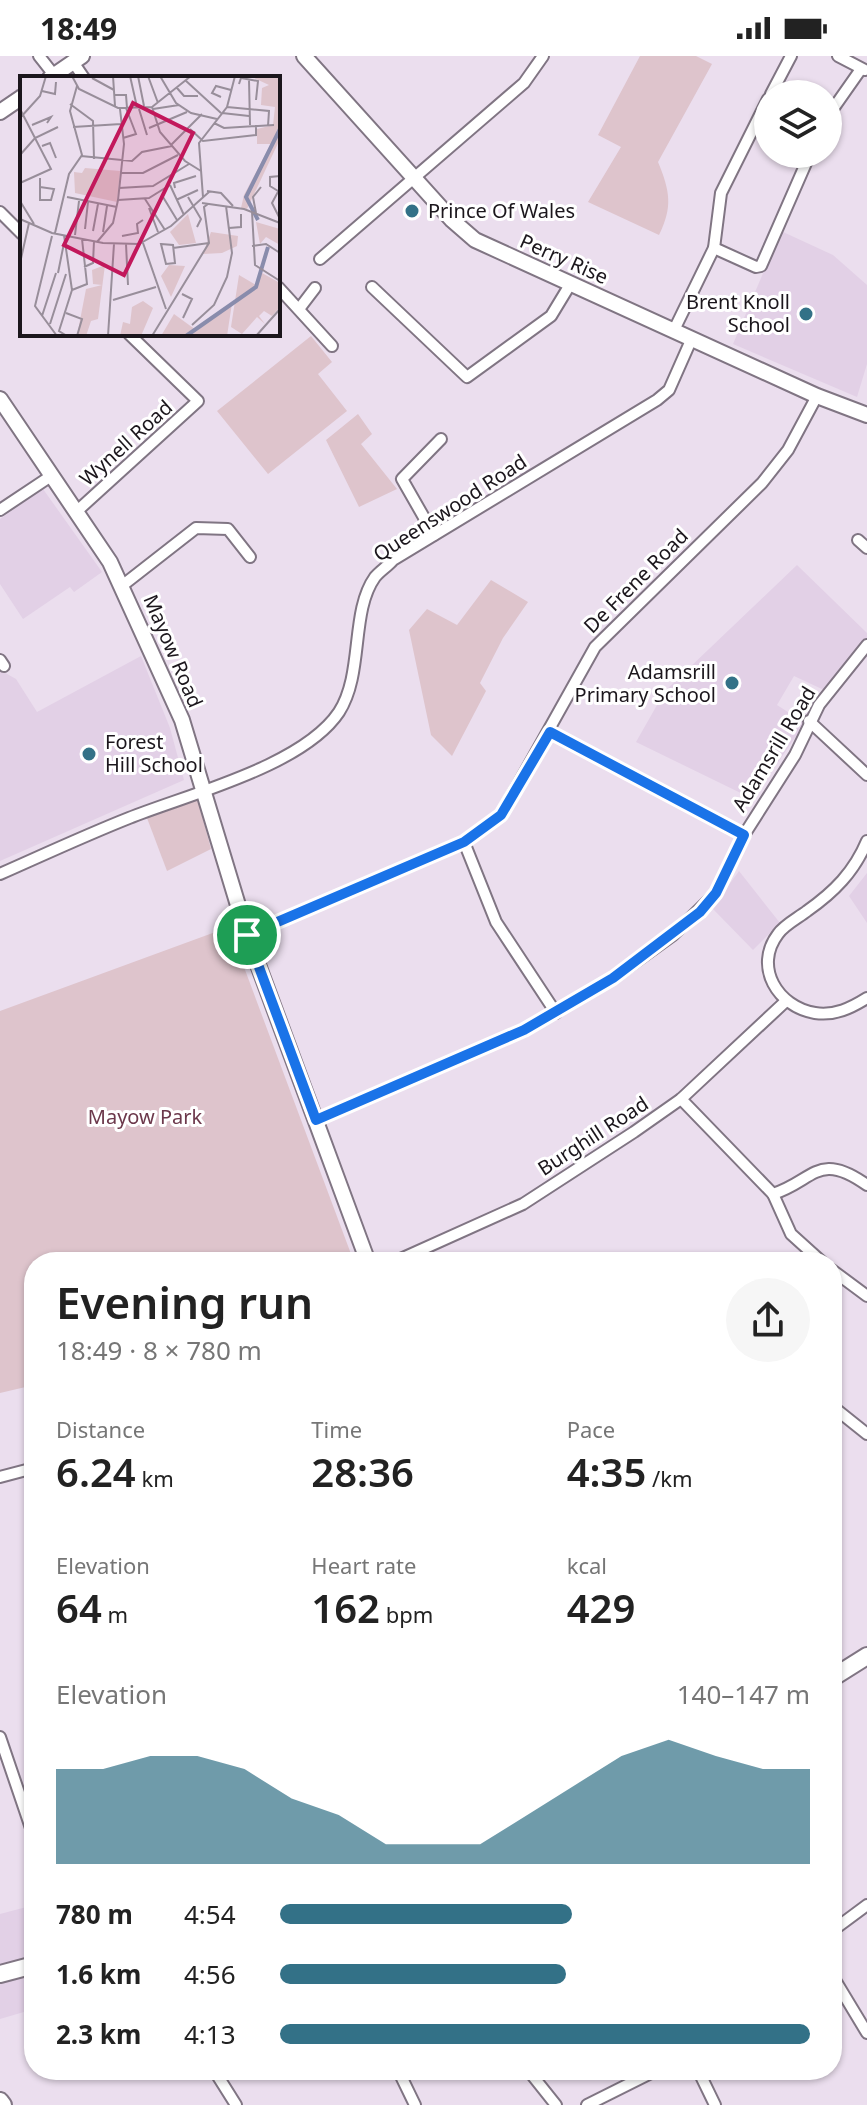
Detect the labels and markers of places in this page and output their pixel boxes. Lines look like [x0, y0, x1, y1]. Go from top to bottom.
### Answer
place label: Prince Of Wales [428, 197, 575, 224]
marker: Prince Of Wales [403, 202, 421, 220]
place label: Brent Knoll School [686, 288, 790, 338]
marker: Brent Knoll School [797, 305, 815, 323]
place label: Adamsrill Primary School [575, 658, 716, 708]
marker: Adamsrill Primary School [723, 674, 741, 692]
place label: Forest Hill School [105, 728, 203, 778]
marker: Forest Hill School [80, 745, 98, 763]
pin [213, 901, 281, 969]

